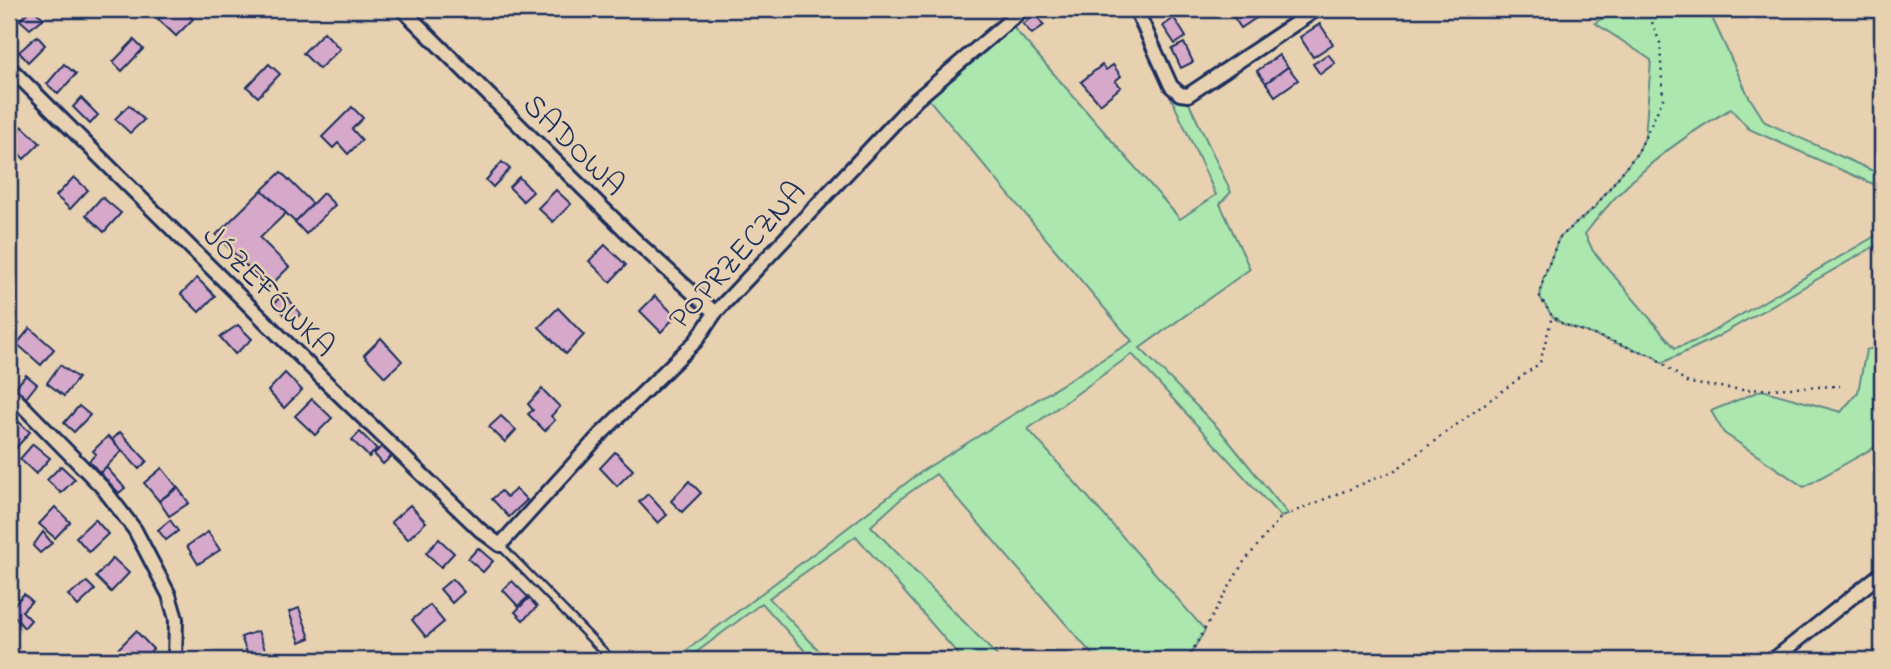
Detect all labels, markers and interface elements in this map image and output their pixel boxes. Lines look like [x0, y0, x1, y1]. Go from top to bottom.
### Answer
street label: SADOWA [510, 84, 635, 209]
street label: POPRZECZNA [659, 171, 818, 341]
street label: JÓZEFÓWKA [190, 215, 345, 370]

